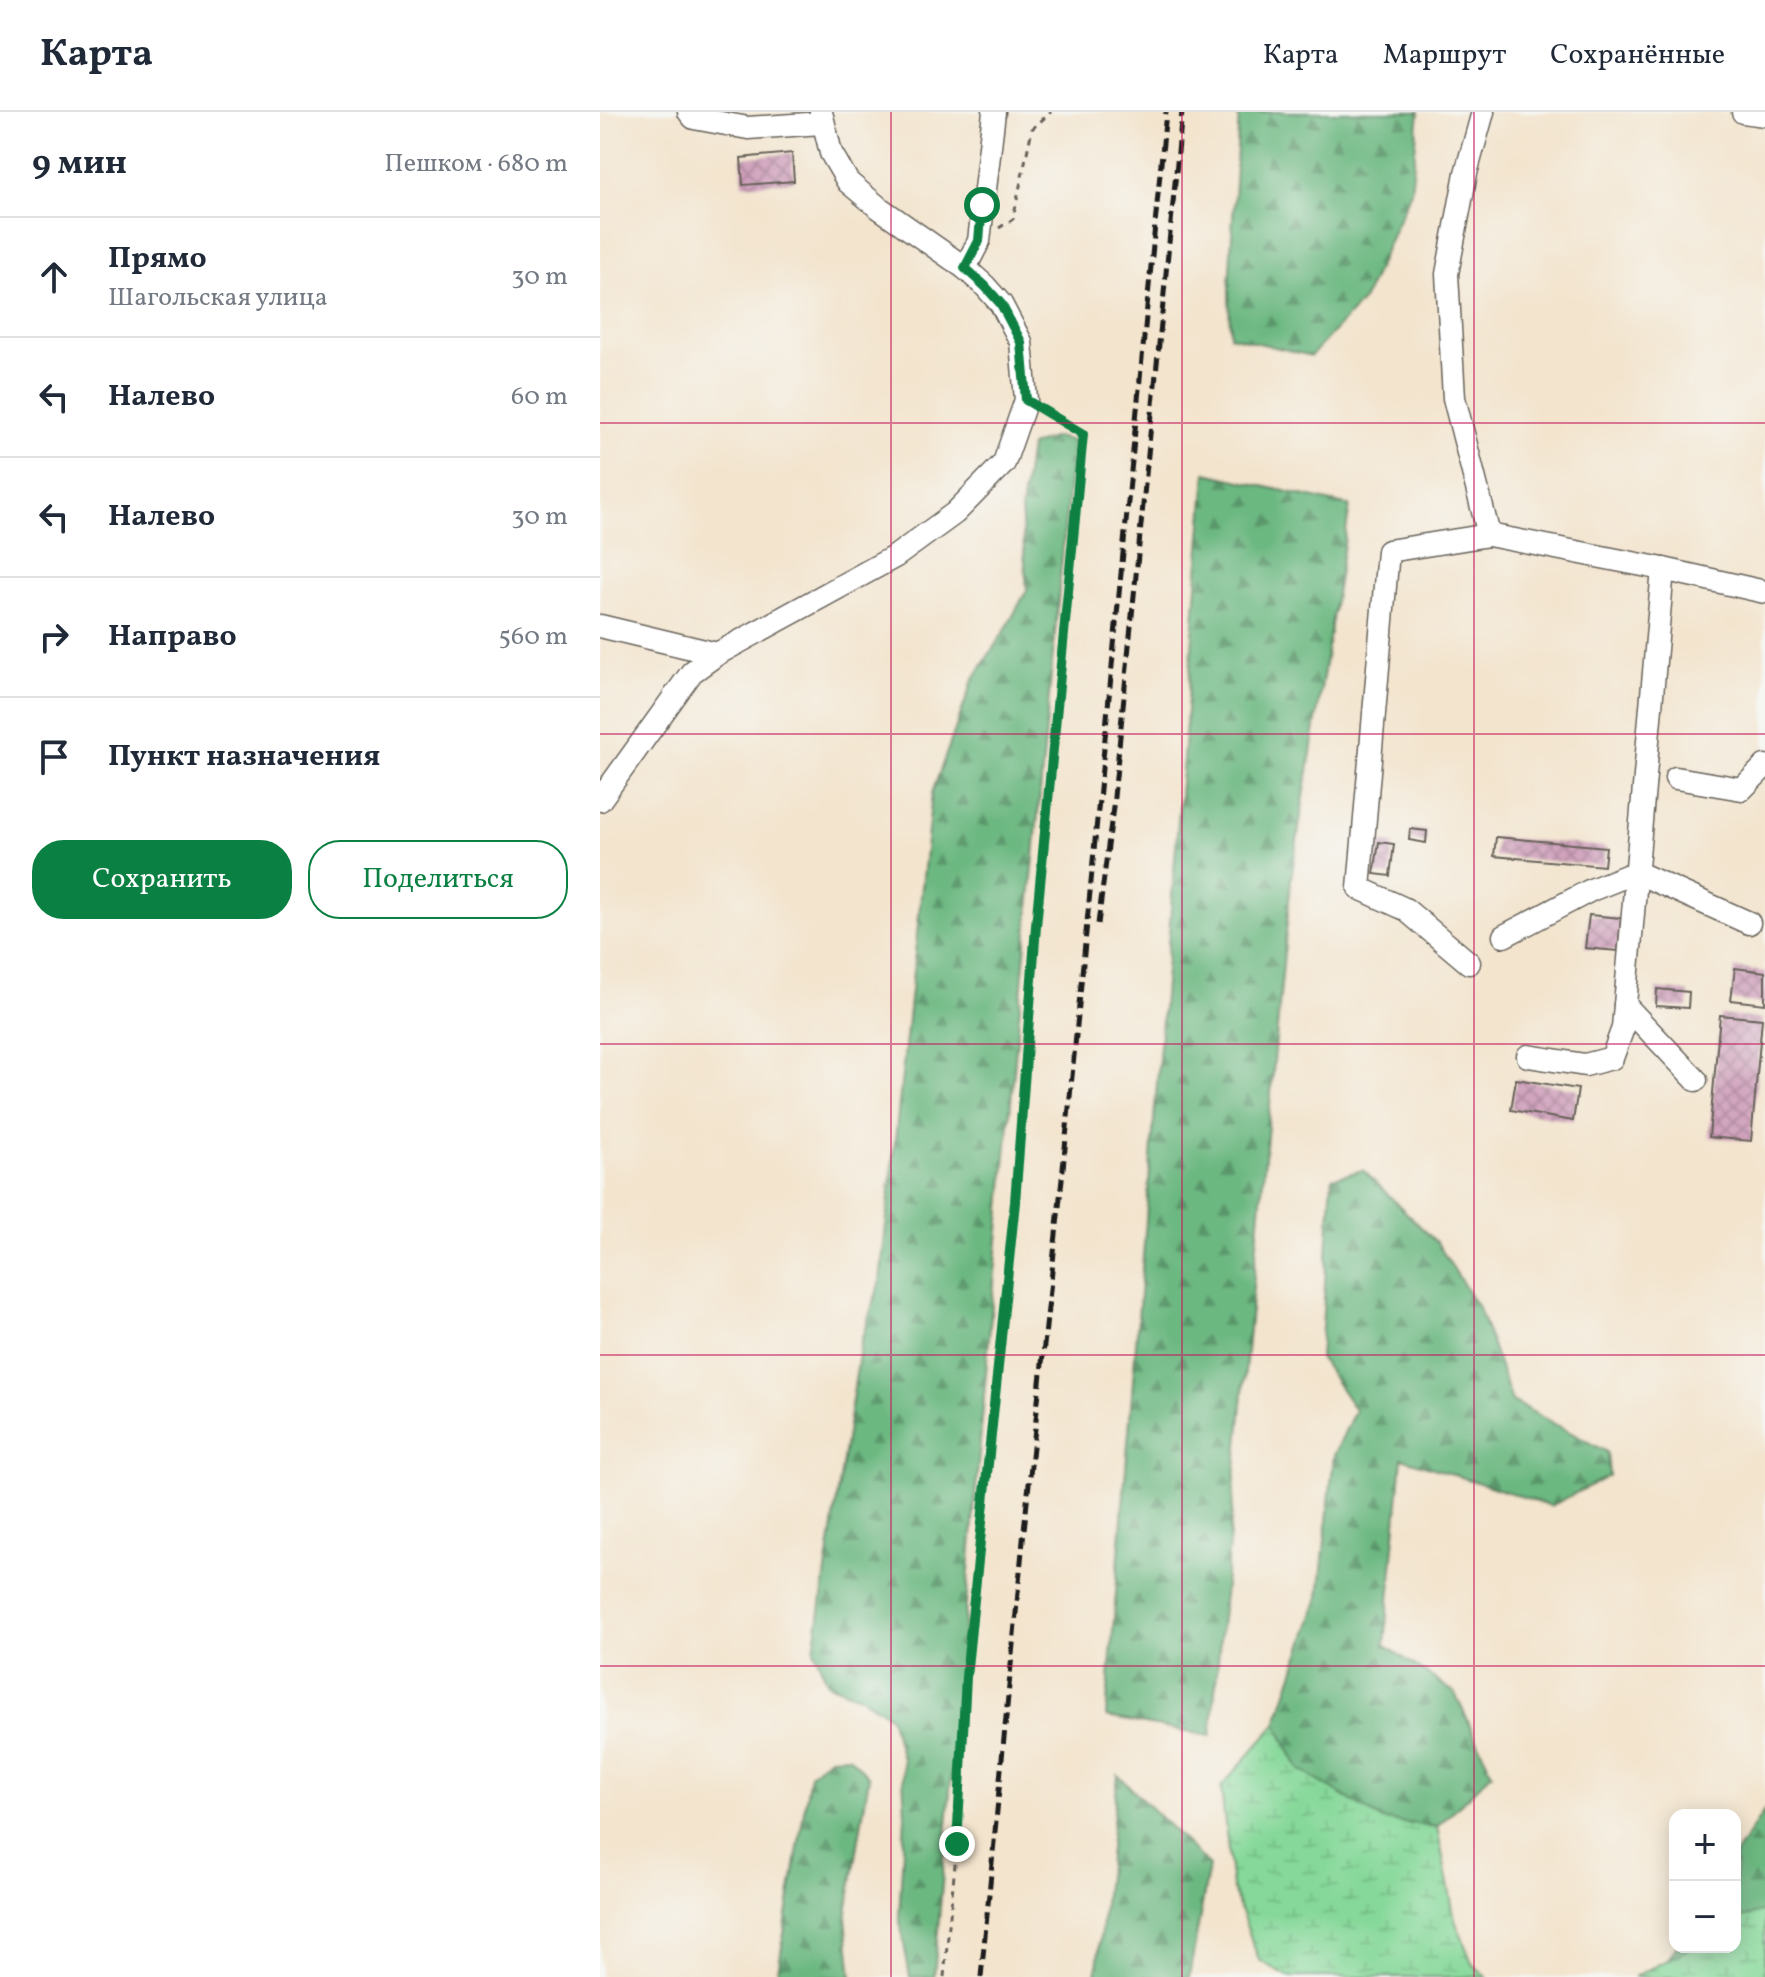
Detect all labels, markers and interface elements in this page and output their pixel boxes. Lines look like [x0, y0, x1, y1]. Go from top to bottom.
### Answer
text: Карта [40, 29, 153, 82]
text: Карта [1263, 36, 1339, 75]
text: Маршрут [1383, 36, 1506, 75]
text: Сохранённые [1550, 36, 1725, 75]
text: 9 мин [32, 141, 127, 188]
text: Пешком · 680 m [384, 146, 568, 182]
route start [964, 187, 1000, 223]
text: Прямо [108, 238, 207, 280]
icon: ahead [32, 255, 76, 299]
text: 30 m [511, 259, 568, 295]
text: Шагольская улица [108, 280, 328, 316]
icon: left [32, 375, 76, 419]
text: Налево [108, 376, 215, 418]
text: 60 m [511, 379, 568, 415]
icon: left [32, 495, 76, 539]
text: Налево [108, 496, 215, 538]
text: 30 m [511, 499, 568, 535]
icon: right [32, 615, 76, 659]
text: Направо [108, 616, 237, 658]
text: 560 m [499, 619, 568, 655]
icon: arrive [32, 735, 76, 779]
text: Пункт назначения [108, 736, 380, 778]
button: Сохранить [32, 840, 292, 919]
button: Поделиться [308, 840, 568, 919]
map controls [1669, 1809, 1741, 1953]
button: + [1669, 1809, 1741, 1881]
route end [939, 1826, 975, 1862]
button: − [1669, 1881, 1741, 1953]

